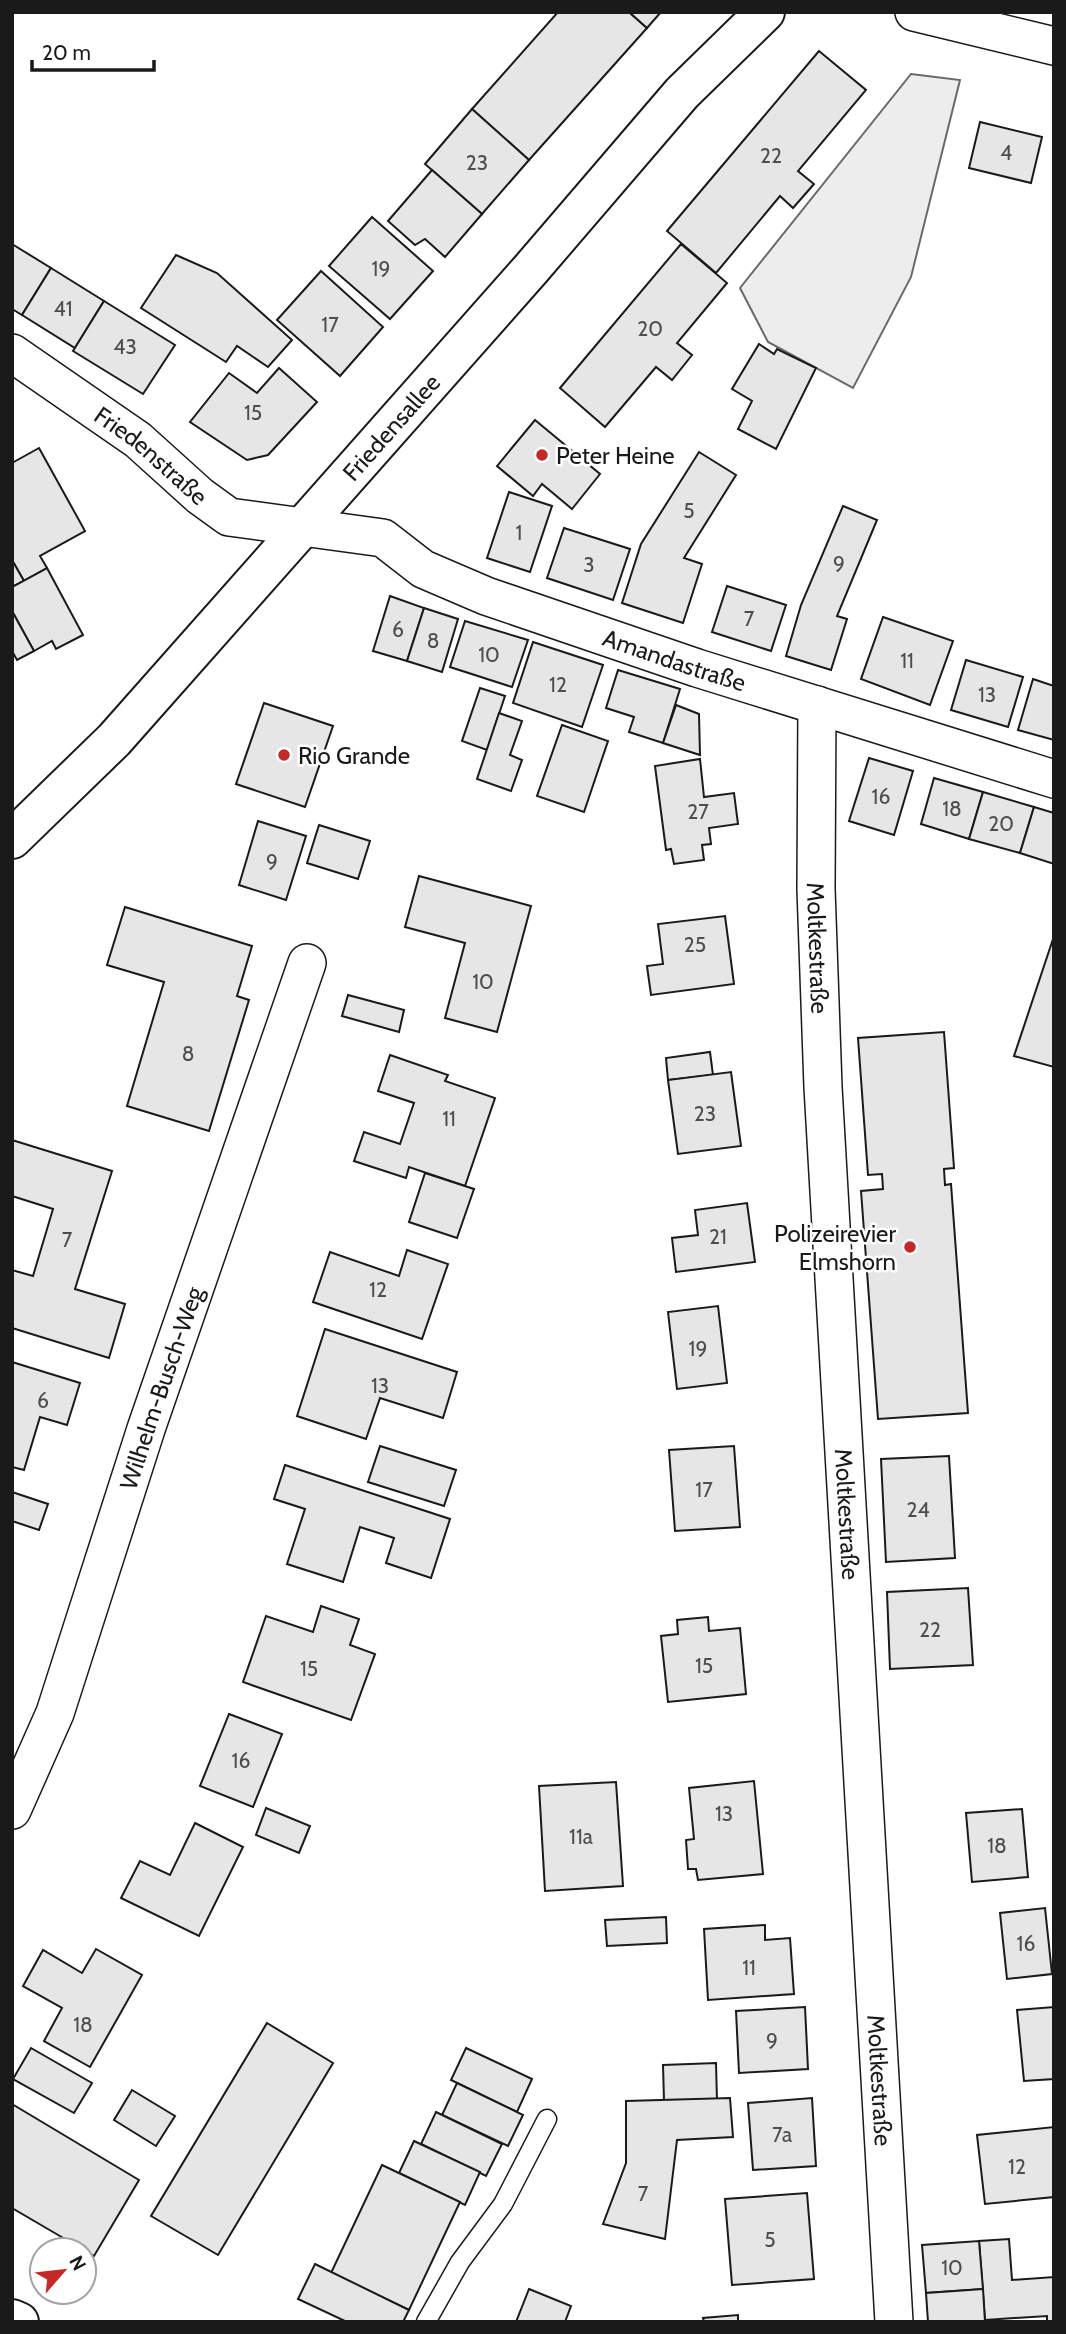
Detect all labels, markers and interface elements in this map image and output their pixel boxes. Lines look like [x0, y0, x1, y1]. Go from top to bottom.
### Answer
scale bar [32, 28, 154, 72]
text: 20 m [42, 40, 91, 65]
house number: 4 [1000, 140, 1012, 165]
house number: 22 [760, 143, 782, 168]
house number: 23 [466, 150, 488, 175]
house number: 19 [372, 256, 390, 281]
house number: 41 [54, 296, 72, 321]
house number: 17 [321, 312, 339, 337]
house number: 20 [637, 316, 663, 341]
house number: 43 [113, 334, 137, 359]
street label: Friedensallee [336, 368, 446, 486]
street label: Friedenstraße [89, 400, 214, 511]
house number: 15 [244, 400, 262, 425]
place label: Peter Heine [556, 441, 675, 470]
marker: Peter Heine [534, 447, 550, 463]
house number: 5 [683, 498, 695, 523]
house number: 1 [516, 520, 522, 545]
house number: 9 [833, 551, 845, 576]
house number: 3 [583, 552, 595, 577]
house number: 7 [744, 606, 755, 631]
house number: 6 [392, 617, 404, 642]
street label: Amandastraße [599, 623, 749, 697]
house number: 8 [427, 628, 439, 653]
house number: 10 [478, 642, 500, 667]
house number: 11 [900, 648, 914, 673]
house number: 12 [549, 672, 567, 697]
house number: 13 [978, 682, 996, 707]
place label: Rio Grande [298, 741, 410, 770]
marker: Rio Grande [276, 747, 292, 763]
house number: 16 [872, 784, 890, 809]
house number: 18 [942, 796, 962, 821]
house number: 27 [687, 799, 709, 824]
house number: 20 [988, 811, 1014, 836]
house number: 9 [266, 849, 278, 874]
street label: Moltkestraße [801, 882, 835, 1014]
house number: 25 [684, 932, 706, 957]
house number: 10 [472, 969, 494, 994]
house number: 8 [182, 1041, 194, 1066]
house number: 23 [694, 1101, 716, 1126]
house number: 11 [442, 1106, 456, 1131]
place label: Polizeirevier Elmshorn [774, 1219, 896, 1276]
house number: 21 [709, 1224, 727, 1249]
house number: 7 [62, 1227, 73, 1252]
marker: Polizeirevier Elmshorn [902, 1239, 918, 1255]
house number: 12 [369, 1277, 387, 1302]
street label: Wilhelm-Busch-Weg [113, 1282, 209, 1493]
house number: 19 [689, 1336, 707, 1361]
house number: 13 [371, 1373, 389, 1398]
house number: 6 [37, 1388, 49, 1413]
street label: Moltkestraße [829, 1448, 866, 1581]
house number: 17 [695, 1477, 713, 1502]
house number: 24 [906, 1497, 930, 1522]
house number: 22 [919, 1617, 941, 1642]
house number: 15 [695, 1653, 713, 1678]
house number: 15 [300, 1656, 318, 1681]
house number: 16 [232, 1748, 250, 1773]
house number: 13 [715, 1801, 733, 1826]
house number: 11a [569, 1824, 593, 1849]
house number: 18 [987, 1833, 1007, 1858]
house number: 16 [1017, 1931, 1035, 1956]
house number: 11 [742, 1955, 756, 1980]
house number: 18 [73, 2012, 93, 2037]
street label: Moltkestraße [862, 2014, 898, 2147]
house number: 9 [766, 2028, 778, 2053]
house number: 7a [772, 2122, 792, 2147]
house number: 12 [1008, 2154, 1026, 2179]
house number: 7 [638, 2181, 649, 2206]
house number: 5 [764, 2227, 776, 2252]
north arrow [28, 2236, 98, 2306]
text: N [64, 2252, 91, 2275]
house number: 10 [941, 2255, 963, 2280]

